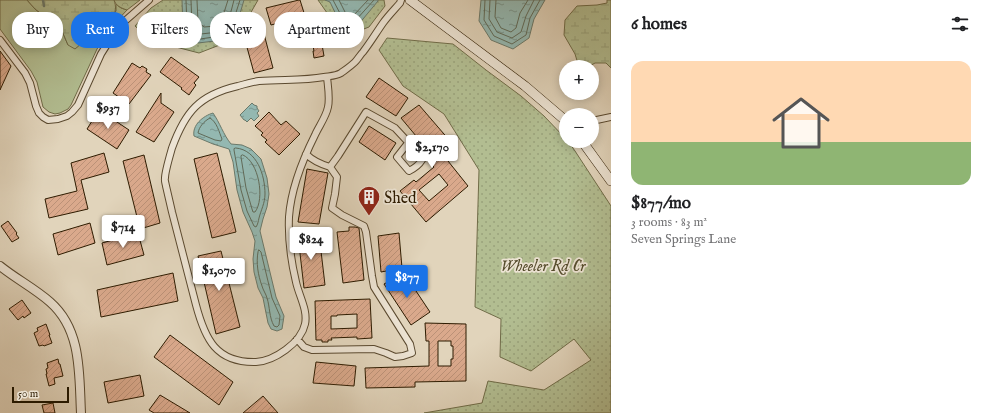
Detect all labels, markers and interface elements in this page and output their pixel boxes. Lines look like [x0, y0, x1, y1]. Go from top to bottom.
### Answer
chip: Buy [12, 12, 63, 48]
chip: Rent [71, 12, 129, 48]
chip: Filters [137, 12, 202, 48]
chip: New [210, 12, 266, 48]
chip: Apartment [274, 12, 364, 48]
icon: filters [949, 13, 971, 35]
text: 6 homes [631, 14, 687, 35]
map controls [559, 60, 599, 148]
button: + [559, 60, 599, 100]
icon: home [765, 87, 837, 159]
pin: $937 [84, 96, 132, 130]
text: $937 [96, 100, 120, 117]
button: − [559, 108, 599, 148]
pin: $2,170 [399, 135, 465, 169]
text: $2,170 [415, 139, 449, 156]
building icon: Shed [356, 184, 382, 217]
place label: Shed [384, 189, 417, 209]
text: $877/mo [631, 193, 691, 214]
text: 3 rooms · 83 m² [631, 214, 707, 231]
pin: $714 [99, 215, 147, 249]
text: $714 [111, 219, 135, 236]
pin: $824 [287, 227, 335, 261]
text: $824 [299, 231, 323, 248]
text: Seven Springs Lane [631, 231, 736, 248]
park label: Wheeler Rd Cr [500, 257, 587, 277]
pin: $1,070 [186, 258, 252, 292]
text: $1,070 [202, 262, 236, 279]
pin: $877 [383, 265, 431, 299]
text: $877 [395, 269, 419, 286]
scale bar [12, 385, 69, 404]
text: 50 m [18, 387, 38, 401]

